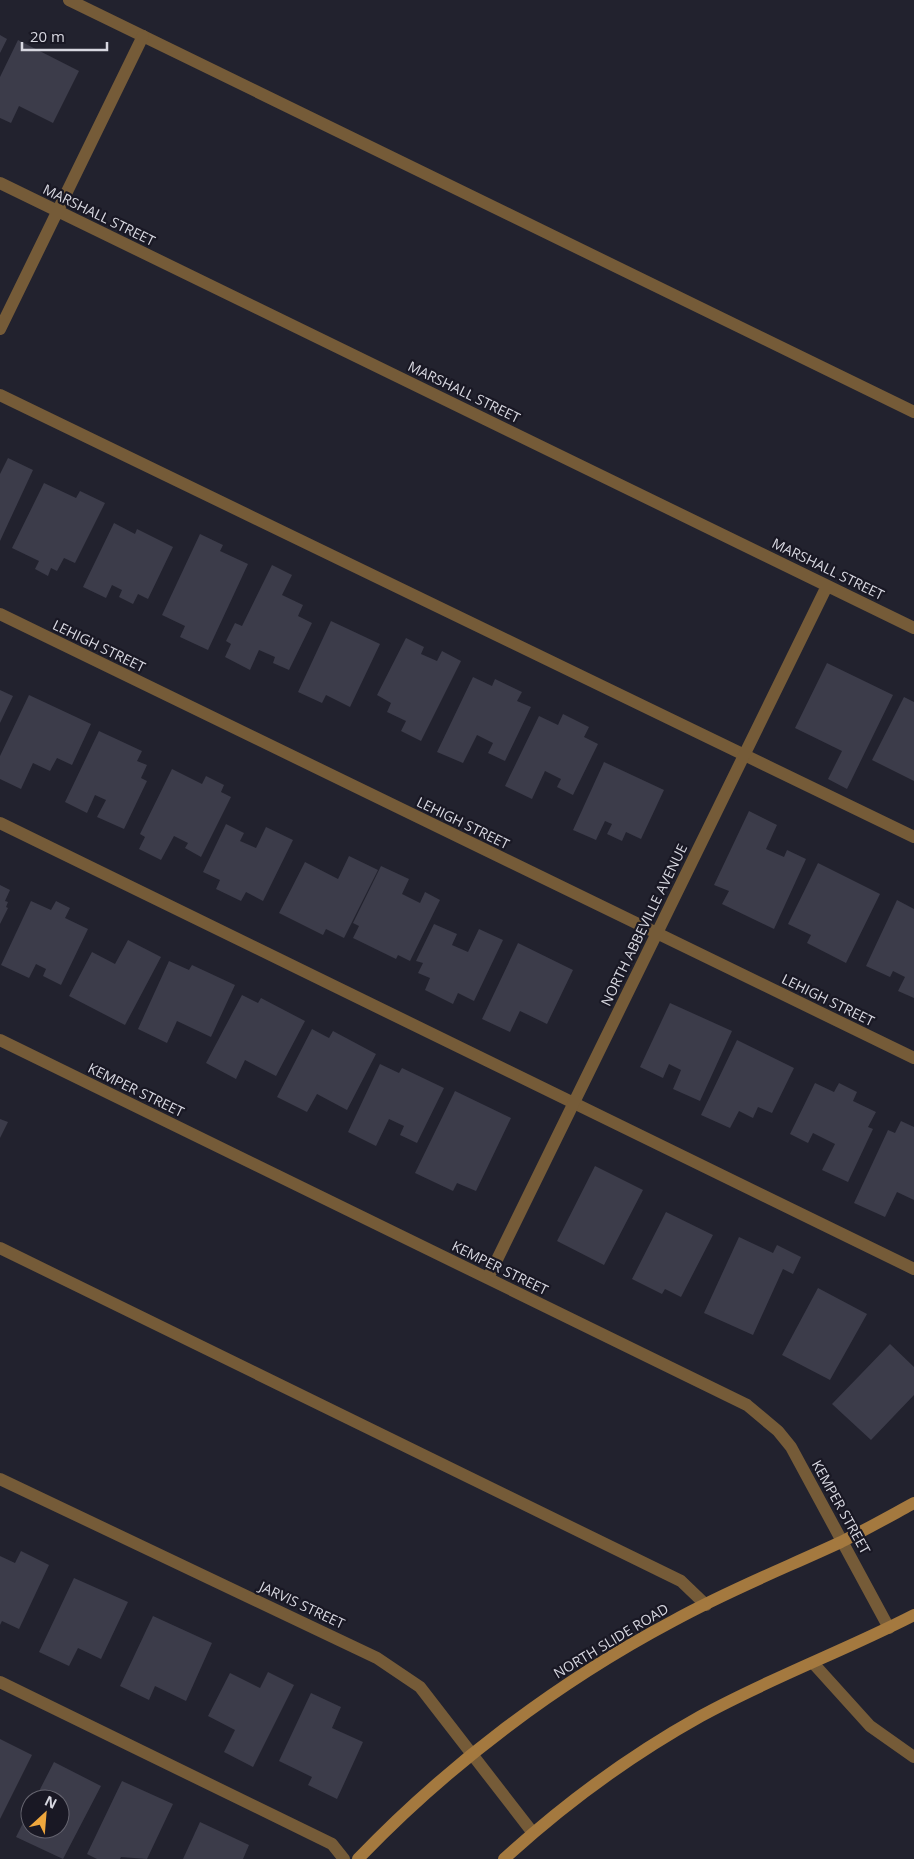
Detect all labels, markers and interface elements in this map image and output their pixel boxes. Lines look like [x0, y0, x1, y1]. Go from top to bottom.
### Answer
scale bar [22, 20, 108, 52]
text: 20 m [30, 26, 65, 46]
street label: MARSHALL STREET [40, 179, 159, 250]
street label: MARSHALL STREET [405, 356, 524, 427]
street label: MARSHALL STREET [769, 533, 888, 604]
street label: LEHIGH STREET [50, 615, 149, 676]
street label: LEHIGH STREET [414, 792, 513, 853]
street label: NORTH ABBEVILLE AVENUE [596, 841, 691, 1009]
street label: LEHIGH STREET [779, 969, 878, 1030]
street label: KEMPER STREET [85, 1058, 188, 1121]
street label: KEMPER STREET [449, 1236, 552, 1299]
street label: KEMPER STREET [808, 1456, 875, 1557]
street label: JARVIS STREET [255, 1576, 348, 1633]
street label: NORTH SLIDE ROAD [550, 1599, 672, 1682]
north arrow [20, 1789, 70, 1839]
text: N [42, 1791, 60, 1813]

